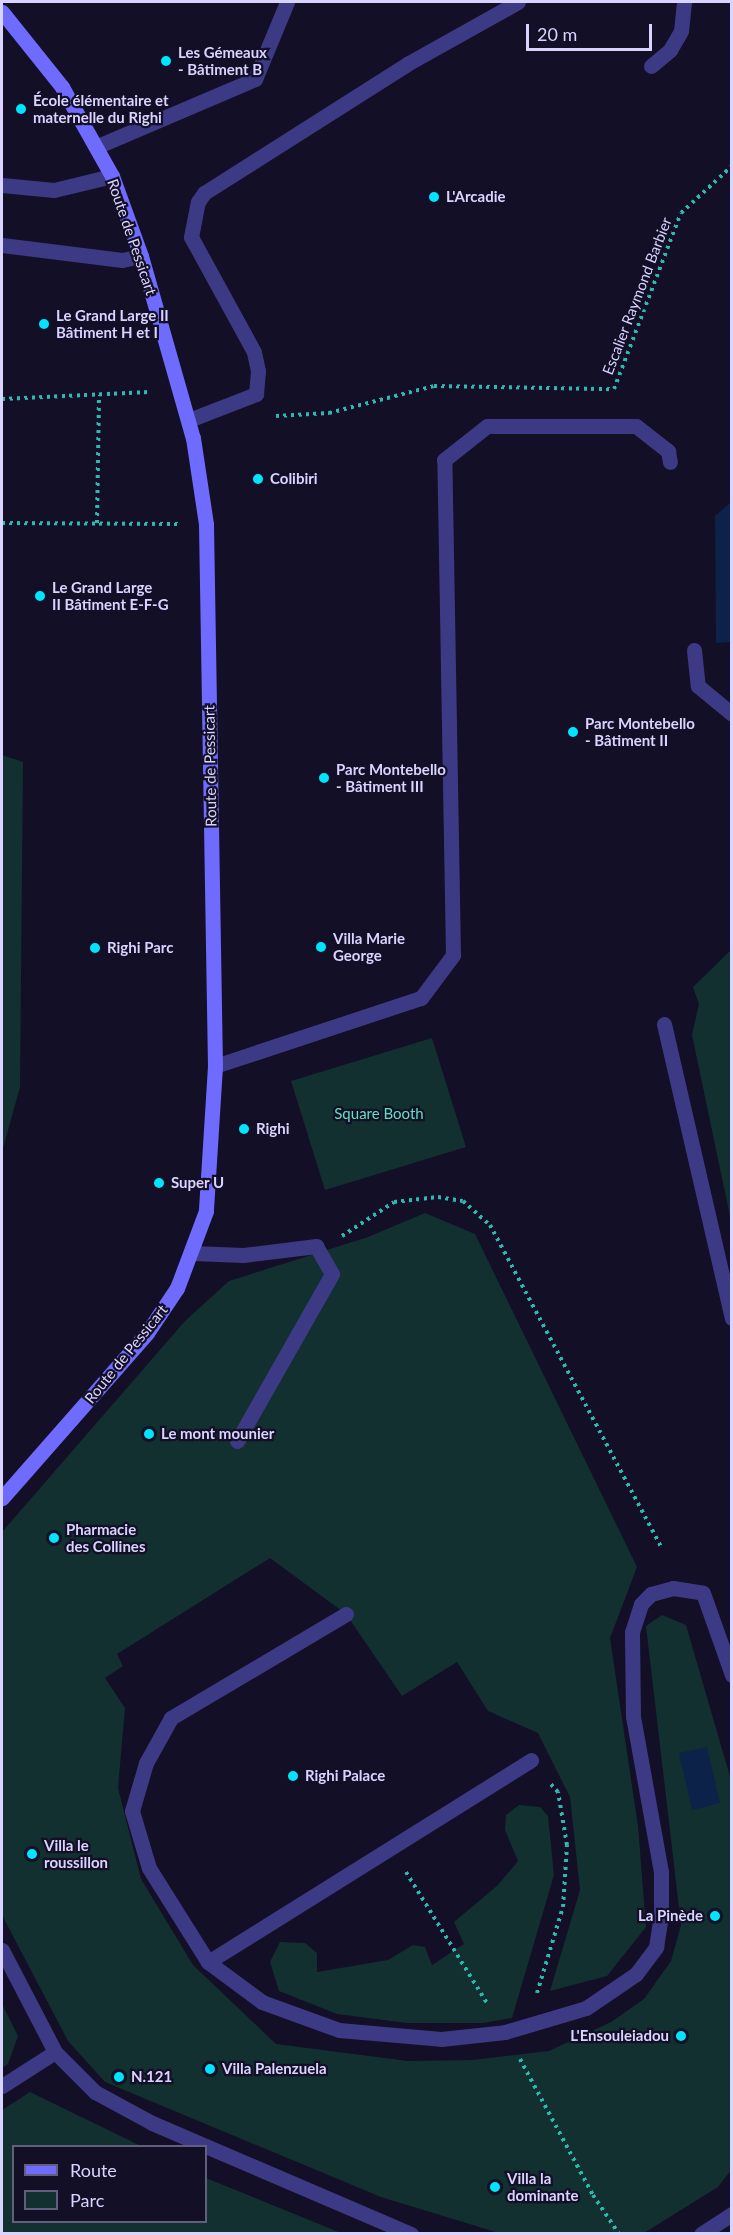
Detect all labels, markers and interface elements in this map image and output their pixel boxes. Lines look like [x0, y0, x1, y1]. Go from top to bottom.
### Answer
scale bar [529, 12, 655, 50]
text: 20 m [537, 23, 577, 45]
place label: Les Gémeaux - Bâtiment B [178, 43, 267, 78]
marker: Les Gémeaux - Bâtiment B [159, 54, 173, 68]
place label: École élémentaire et maternelle du Righi [33, 91, 169, 126]
marker: École élémentaire et maternelle du Righi [14, 102, 28, 116]
street label: Route de Pessicart [104, 177, 160, 297]
place label: L'Arcadie [446, 188, 506, 206]
marker: L'Arcadie [427, 190, 441, 204]
street label: Escalier Raymond Barbier [599, 215, 675, 377]
place label: Le Grand Large II Bâtiment H et I [56, 306, 169, 341]
marker: Le Grand Large II Bâtiment H et I [37, 317, 51, 331]
place label: Colibiri [270, 470, 318, 488]
marker: Colibiri [251, 472, 265, 486]
place label: Le Grand Large II Bâtiment E-F-G [52, 578, 169, 613]
marker: Le Grand Large II Bâtiment E-F-G [33, 589, 47, 603]
street label: Route de Pessicart [200, 705, 220, 827]
place label: Parc Montebello - Bâtiment II [585, 714, 695, 749]
marker: Parc Montebello - Bâtiment II [566, 725, 580, 739]
place label: Parc Montebello - Bâtiment III [336, 760, 446, 795]
marker: Parc Montebello - Bâtiment III [317, 771, 331, 785]
place label: Villa Marie George [333, 929, 405, 964]
place label: Righi Parc [107, 939, 173, 957]
marker: Villa Marie George [314, 940, 328, 954]
marker: Righi Parc [88, 941, 102, 955]
park label: Square Booth [334, 1105, 424, 1123]
place label: Righi [256, 1120, 290, 1138]
marker: Righi [237, 1122, 251, 1136]
place label: Super U [171, 1174, 224, 1192]
marker: Super U [152, 1176, 166, 1190]
street label: Route de Pessicart [81, 1301, 171, 1407]
place label: Le mont mounier [161, 1425, 274, 1443]
marker: Le mont mounier [142, 1427, 156, 1441]
place label: Pharmacie des Collines [66, 1520, 145, 1555]
marker: Pharmacie des Collines [47, 1531, 61, 1545]
place label: Righi Palace [305, 1767, 385, 1785]
marker: Righi Palace [286, 1769, 300, 1783]
place label: Villa le roussillon [44, 1836, 108, 1871]
marker: Villa le roussillon [25, 1847, 39, 1861]
place label: La Pinède [638, 1907, 703, 1925]
marker: La Pinède [708, 1909, 722, 1923]
place label: L'Ensouleiadou [570, 2027, 669, 2045]
marker: L'Ensouleiadou [674, 2029, 688, 2043]
place label: Villa Palenzuela [222, 2060, 327, 2078]
marker: Villa Palenzuela [203, 2062, 217, 2076]
place label: N.121 [131, 2068, 172, 2086]
marker: N.121 [112, 2070, 126, 2084]
legend [12, 2145, 207, 2223]
text: Route [70, 2159, 117, 2181]
place label: Villa la dominante [507, 2169, 578, 2204]
marker: Villa la dominante [488, 2180, 502, 2194]
text: Parc [70, 2189, 104, 2211]

